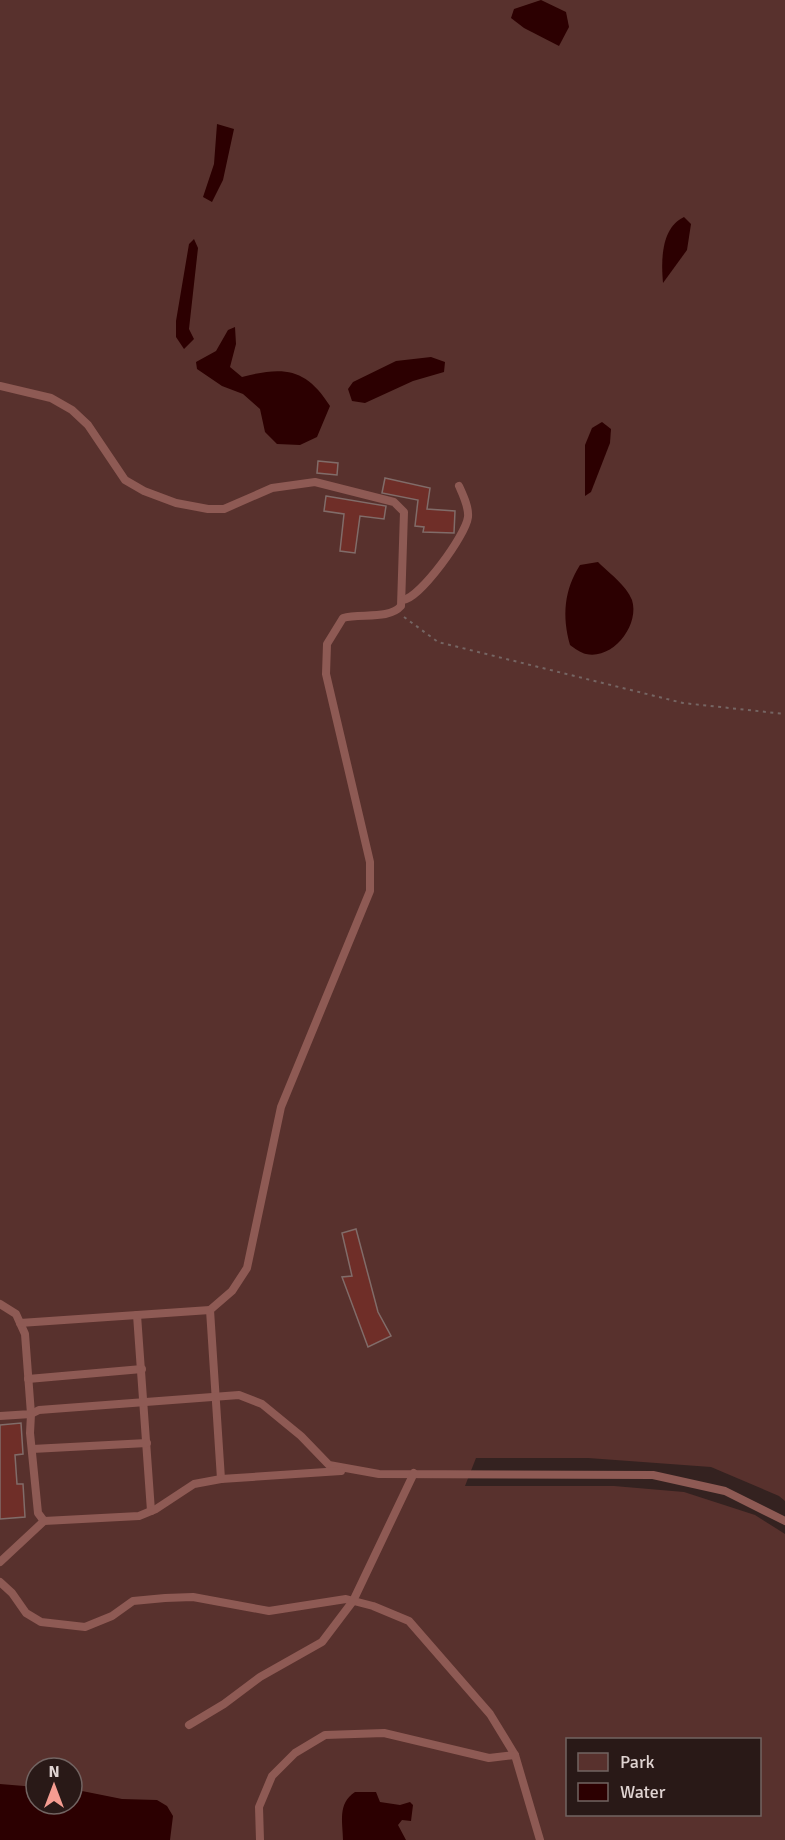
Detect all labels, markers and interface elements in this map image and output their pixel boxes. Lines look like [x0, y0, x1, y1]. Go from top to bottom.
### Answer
legend [566, 1738, 761, 1816]
text: Park [620, 1751, 655, 1773]
north arrow [24, 1756, 84, 1816]
text: N [48, 1762, 60, 1782]
text: Water [620, 1781, 666, 1803]

